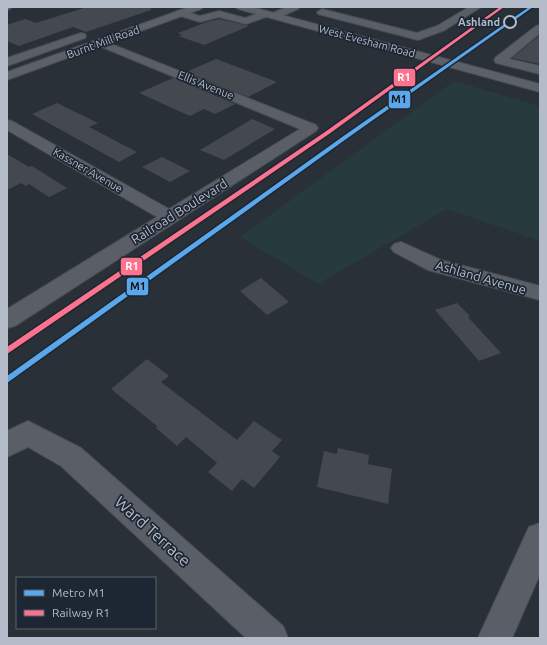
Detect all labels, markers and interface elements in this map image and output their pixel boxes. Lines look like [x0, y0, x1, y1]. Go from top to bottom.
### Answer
marker: Ashland [503, 15, 517, 29]
place label: Ashland [458, 16, 500, 28]
street label: West Evesham Road [318, 22, 416, 60]
street label: Burnt Mill Road [65, 23, 141, 61]
street label: Ellis Avenue [176, 68, 236, 102]
line badge: R1 [393, 68, 416, 87]
text: R1 [397, 71, 411, 83]
line badge: M1 [388, 90, 411, 109]
text: M1 [391, 93, 407, 105]
street label: Kassner Avenue [51, 145, 125, 195]
street label: Railroad Boulevard [128, 176, 230, 246]
line badge: R1 [120, 257, 143, 276]
street label: Ashland Avenue [434, 257, 528, 297]
text: R1 [125, 260, 139, 272]
line badge: M1 [126, 277, 149, 296]
text: M1 [130, 280, 146, 292]
street label: Ward Terrace [112, 492, 194, 570]
legend [16, 577, 156, 629]
text: Metro M1 [52, 586, 105, 599]
text: Railway R1 [52, 606, 110, 619]

